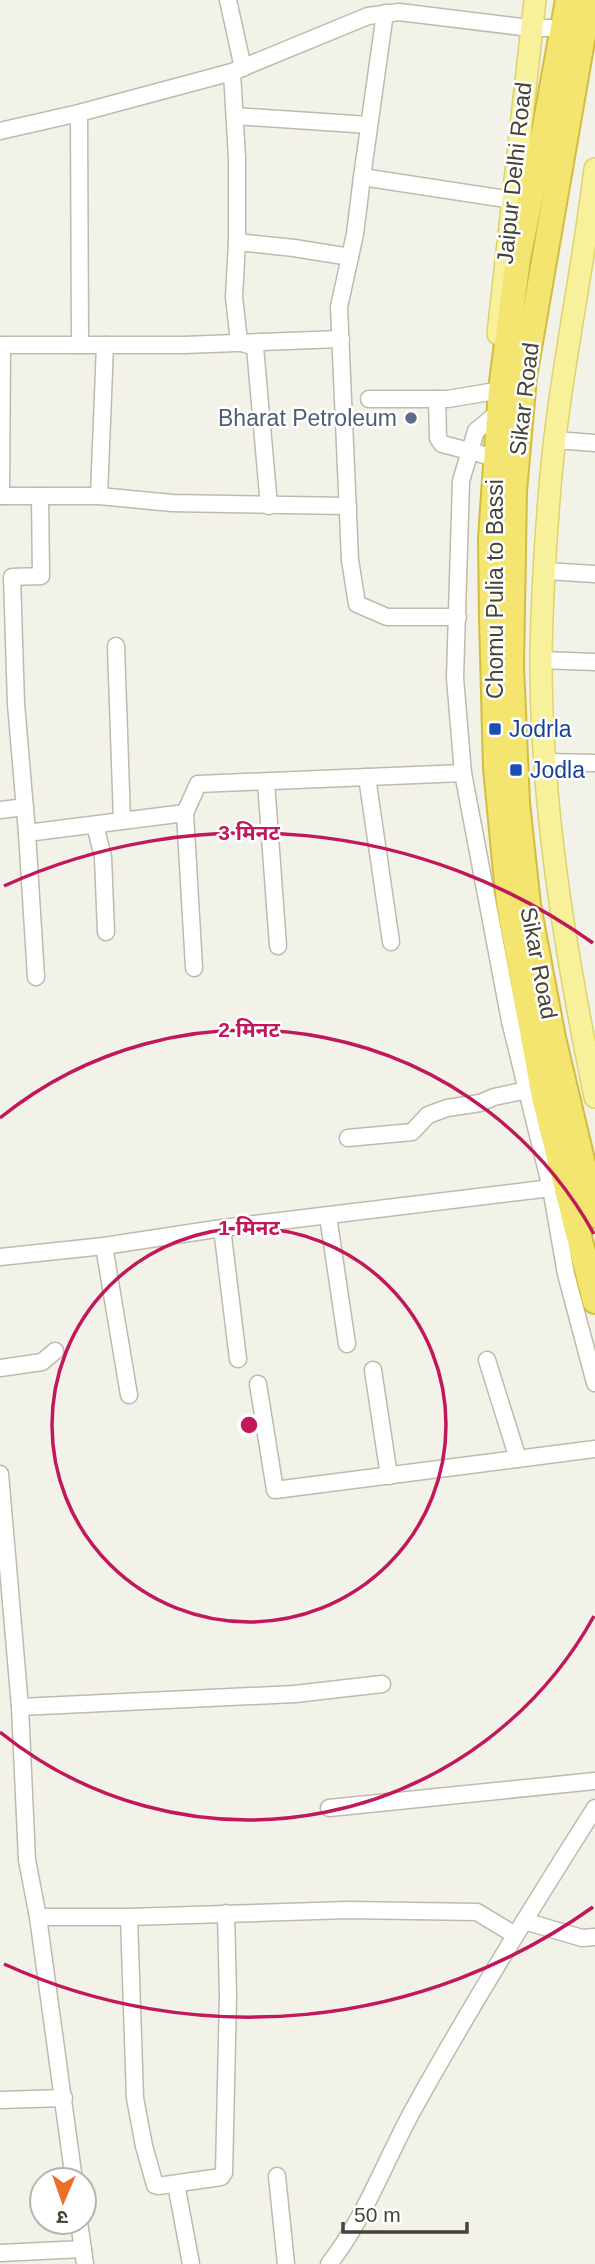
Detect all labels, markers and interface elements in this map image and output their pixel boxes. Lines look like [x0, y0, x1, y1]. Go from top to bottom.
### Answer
street label: Jaipur Delhi Road [492, 81, 536, 265]
street label: Sikar Road [504, 341, 544, 457]
place label: Bharat Petroleum [218, 405, 397, 431]
marker: Bharat Petroleum [403, 410, 419, 426]
street label: Chomu Pulia to Bassi [482, 479, 508, 699]
place label: Jodrla [509, 716, 572, 742]
marker: Jodrla [487, 721, 503, 737]
place label: Jodla [530, 757, 585, 783]
marker: Jodla [508, 762, 524, 778]
text: 3 मिनट [218, 821, 280, 844]
street label: Sikar Road [515, 905, 563, 1021]
text: 2 मिनट [218, 1018, 280, 1041]
text: 1 मिनट [218, 1216, 280, 1239]
centre of rings [237, 1413, 261, 1437]
north arrow [28, 2166, 98, 2236]
scale bar [343, 2190, 467, 2234]
text: 50 m [354, 2203, 401, 2226]
text: उ [56, 2207, 68, 2228]

